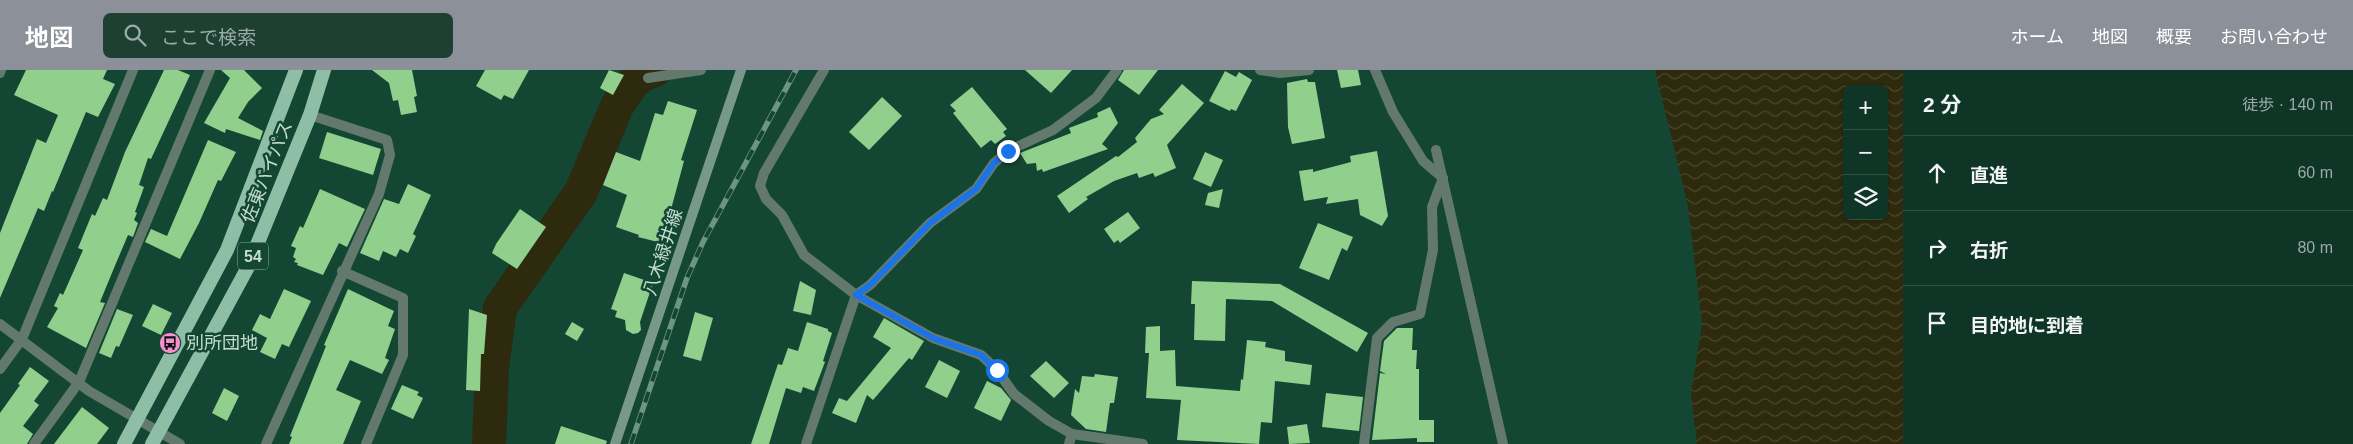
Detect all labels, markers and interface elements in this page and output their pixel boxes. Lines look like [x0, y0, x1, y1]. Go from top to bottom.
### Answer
search box [103, 13, 453, 58]
icon: search [121, 21, 149, 49]
text: 地図 [25, 24, 73, 51]
text: ここで検索 [161, 27, 256, 48]
text: ホーム [2011, 27, 2064, 47]
text: 地図 [2092, 27, 2128, 47]
text: 概要 [2156, 27, 2192, 47]
text: お問い合わせ [2220, 27, 2328, 47]
map controls [1843, 85, 1888, 220]
button: + [1843, 85, 1888, 130]
text: 2 分 [1923, 93, 1962, 116]
text: 徒歩 · 140 m [2242, 96, 2333, 113]
street label: 佐東バイパス [238, 118, 296, 226]
button: − [1843, 130, 1888, 175]
route end [997, 140, 1020, 163]
icon: ahead [1923, 159, 1951, 187]
text: 60 m [2297, 164, 2333, 181]
text: 直進 [1970, 165, 2008, 186]
button: layers [1843, 175, 1888, 220]
street label: 八木緑井線 [640, 206, 686, 298]
icon: right [1923, 234, 1951, 262]
text: 80 m [2297, 239, 2333, 256]
text: 右折 [1970, 240, 2008, 261]
road number: 54 [238, 242, 268, 270]
icon: arrive [1923, 309, 1951, 337]
text: 目的地に到着 [1970, 315, 2084, 336]
bus stop icon: 別所団地 [158, 331, 182, 355]
place label: 別所団地 [186, 333, 258, 353]
route start [986, 359, 1009, 382]

